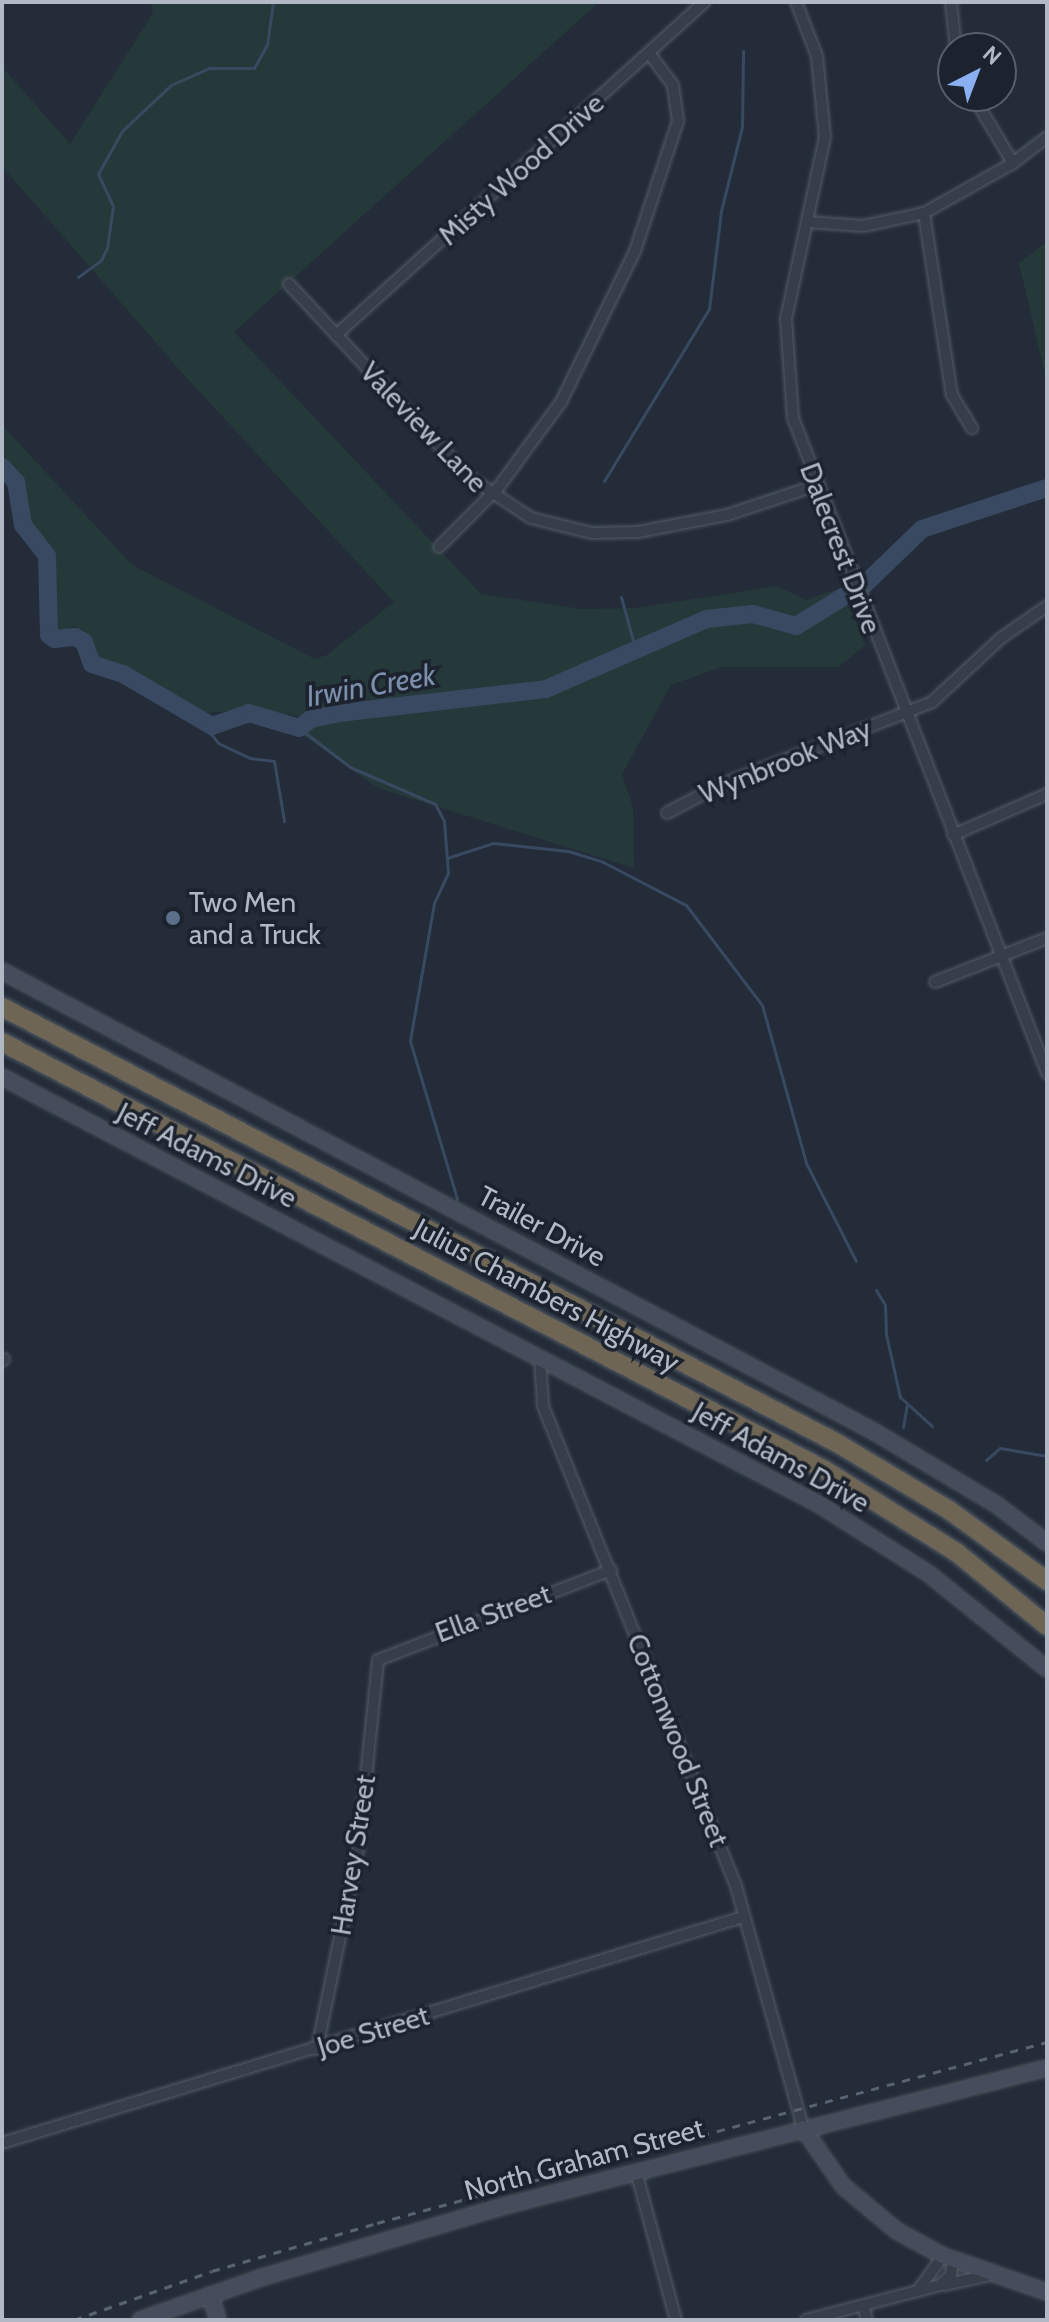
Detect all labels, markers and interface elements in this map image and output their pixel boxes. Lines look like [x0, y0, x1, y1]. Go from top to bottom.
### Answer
north arrow [937, 32, 1017, 112]
text: N [977, 40, 1007, 71]
street label: Misty Wood Drive [431, 86, 611, 252]
street label: Valeview Lane [353, 355, 495, 499]
street label: Dalecrest Drive [793, 458, 889, 638]
water label: Irwin Creek [304, 657, 438, 715]
street label: Wynbrook Way [694, 711, 876, 811]
place label: Two Men and a Truck [189, 885, 321, 951]
marker: Two Men and a Truck [164, 909, 182, 927]
street label: Jeff Adams Drive [112, 1095, 302, 1215]
street label: Trailer Drive [473, 1178, 611, 1274]
street label: Julius Chambers Highway [409, 1211, 685, 1379]
street label: Jeff Adams Drive [687, 1395, 875, 1519]
street label: Ella Street [431, 1577, 555, 1649]
street label: Cottonwood Street [620, 1629, 736, 1851]
street label: Harvey Street [324, 1772, 382, 1938]
street label: Joe Street [313, 1998, 433, 2064]
street label: North Graham Street [461, 2111, 707, 2207]

